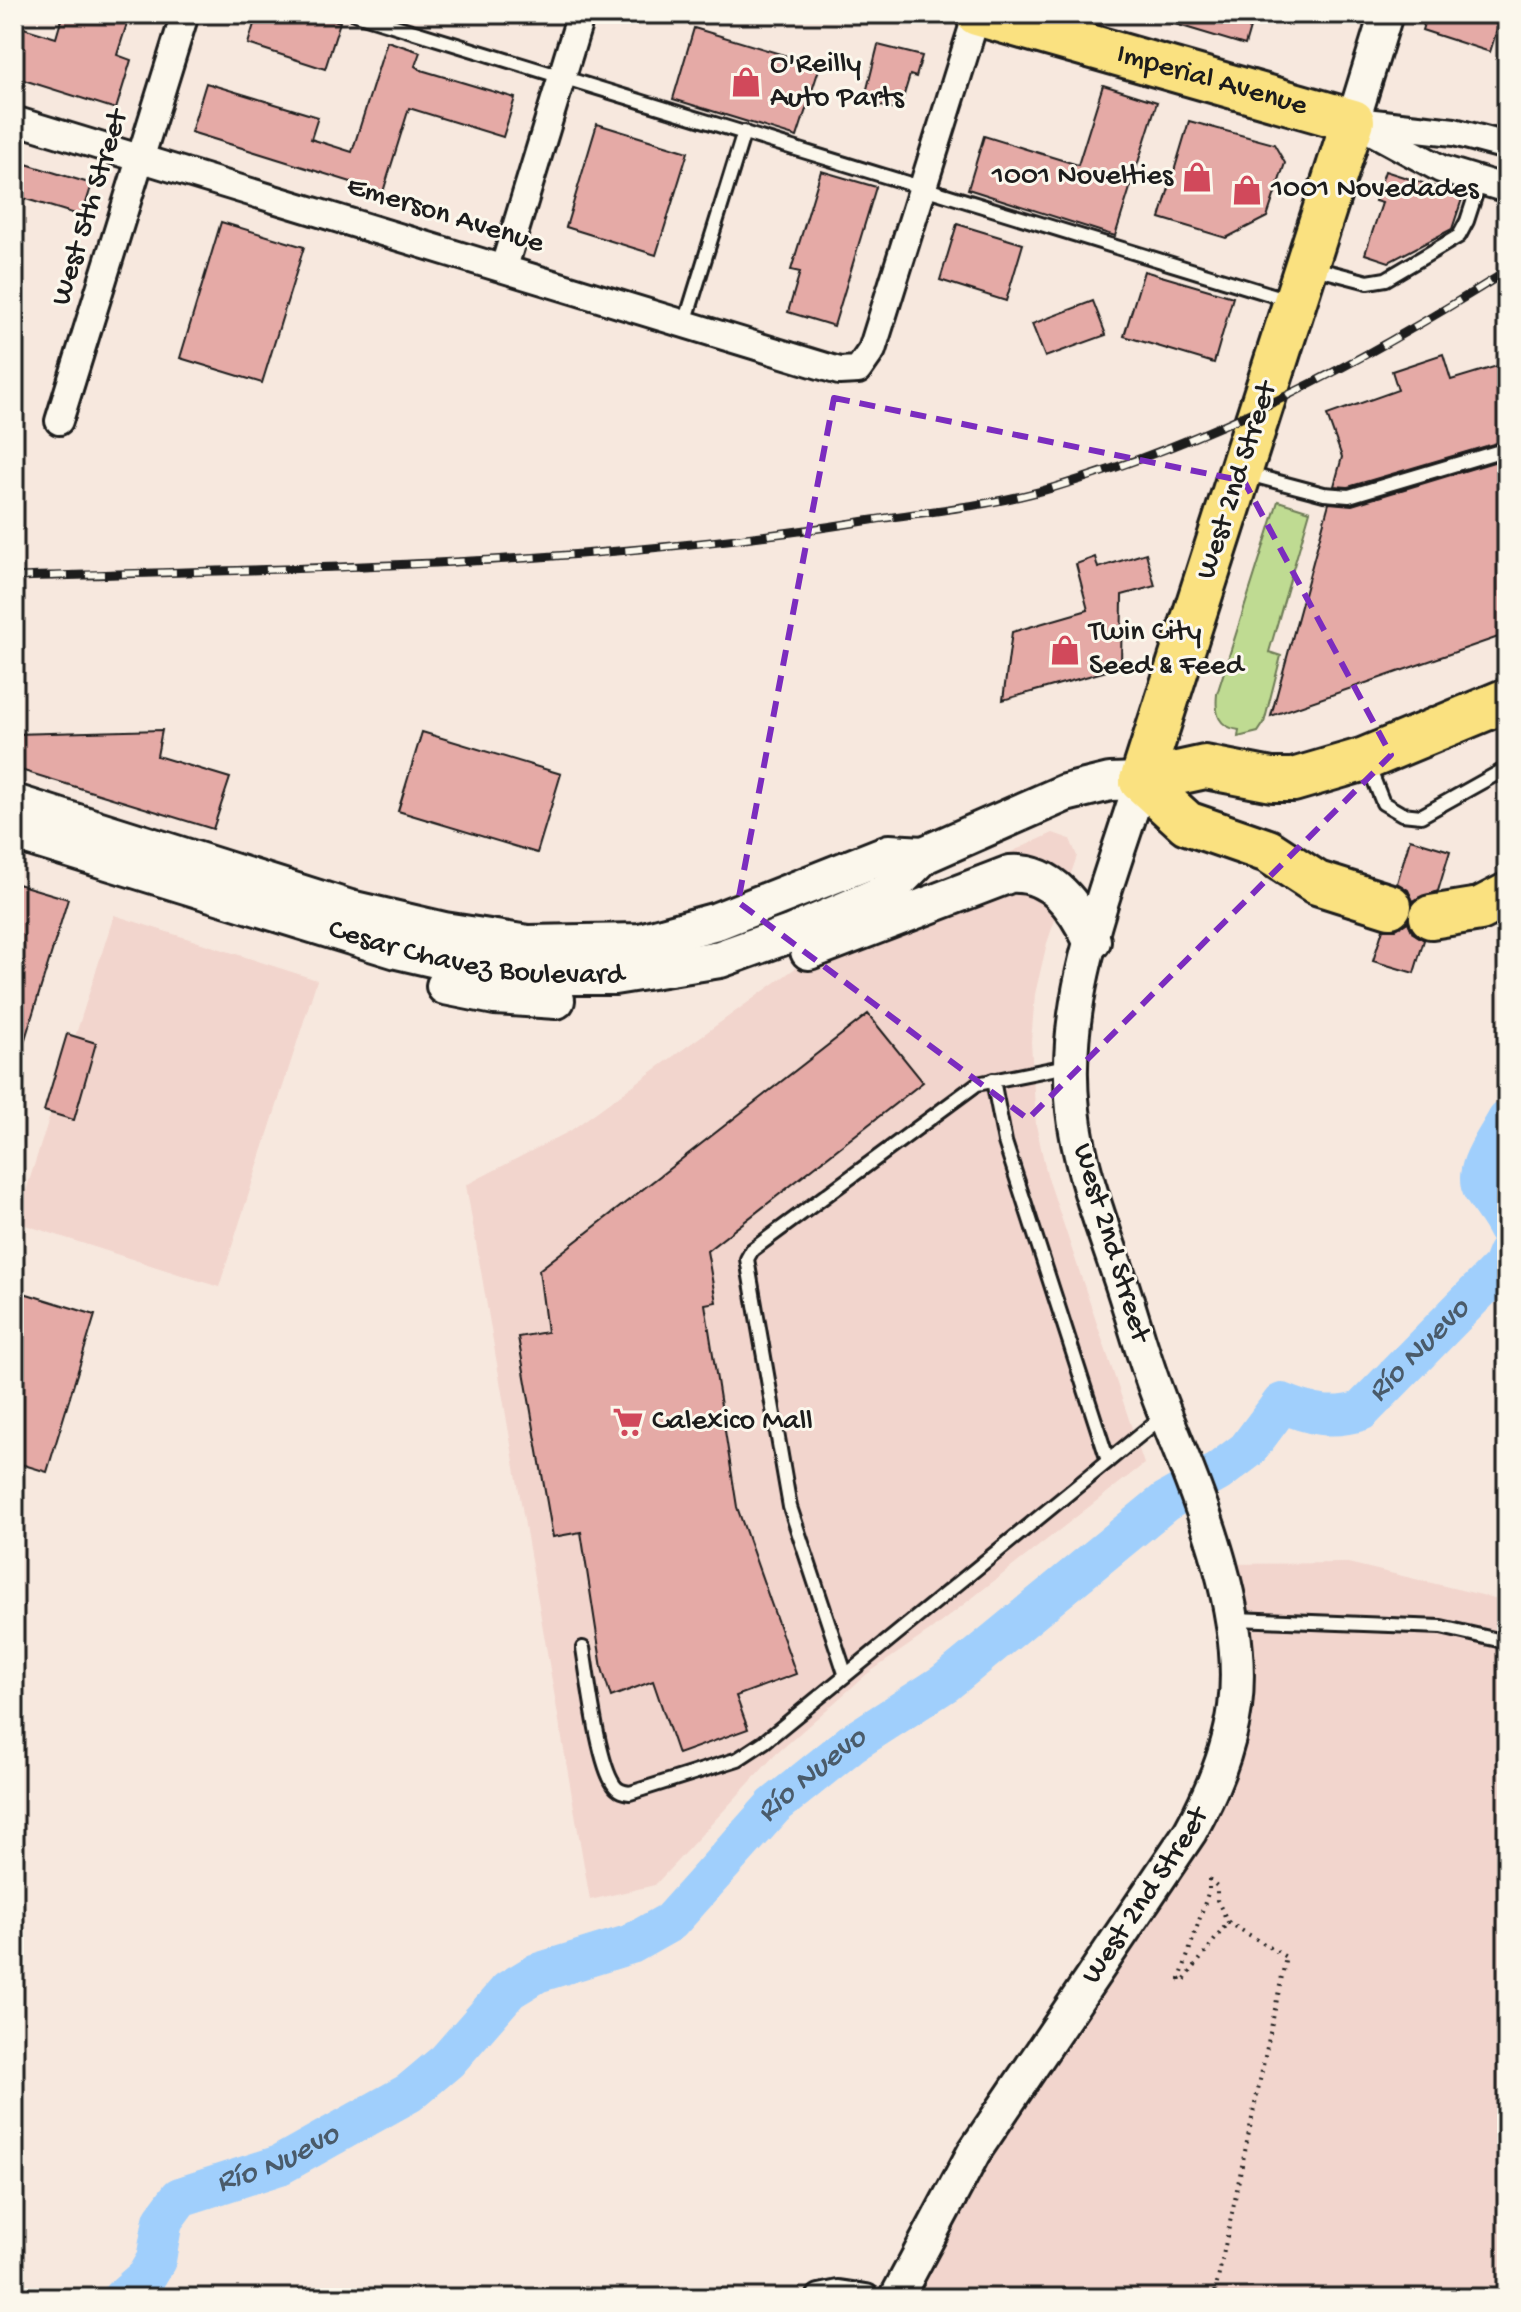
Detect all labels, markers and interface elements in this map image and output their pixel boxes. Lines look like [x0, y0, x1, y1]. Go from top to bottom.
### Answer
street label: Imperial Avenue [1112, 37, 1311, 125]
place label: O'Reilly Auto Parts [770, 48, 905, 117]
shop icon: O'Reilly Auto Parts [729, 65, 763, 99]
street label: West 5th Street [45, 103, 138, 310]
place label: 1001 Novelties [991, 160, 1174, 195]
shop icon: 1001 Novelties [1180, 160, 1214, 194]
street label: Emerson Avenue [342, 169, 548, 263]
shop icon: 1001 Novedades [1230, 173, 1264, 207]
place label: 1001 Novedades [1270, 173, 1480, 208]
street label: West 2nd Street [1190, 375, 1287, 584]
place label: Twin City Seed & Feed [1087, 616, 1246, 685]
shop icon: Twin City Seed & Feed [1048, 633, 1082, 667]
street label: Cesar Chavez Boulevard [324, 912, 629, 994]
street label: West 2nd Street [1063, 1140, 1158, 1349]
water label: Río Nuevo [1360, 1290, 1480, 1411]
supermarket icon: Calexico Mall [611, 1405, 645, 1439]
place label: Calexico Mall [652, 1405, 813, 1440]
water label: Río Nuevo [749, 1719, 875, 1831]
street label: West 2nd Street [1075, 1799, 1218, 1991]
water label: Río Nuevo [212, 2116, 348, 2203]

